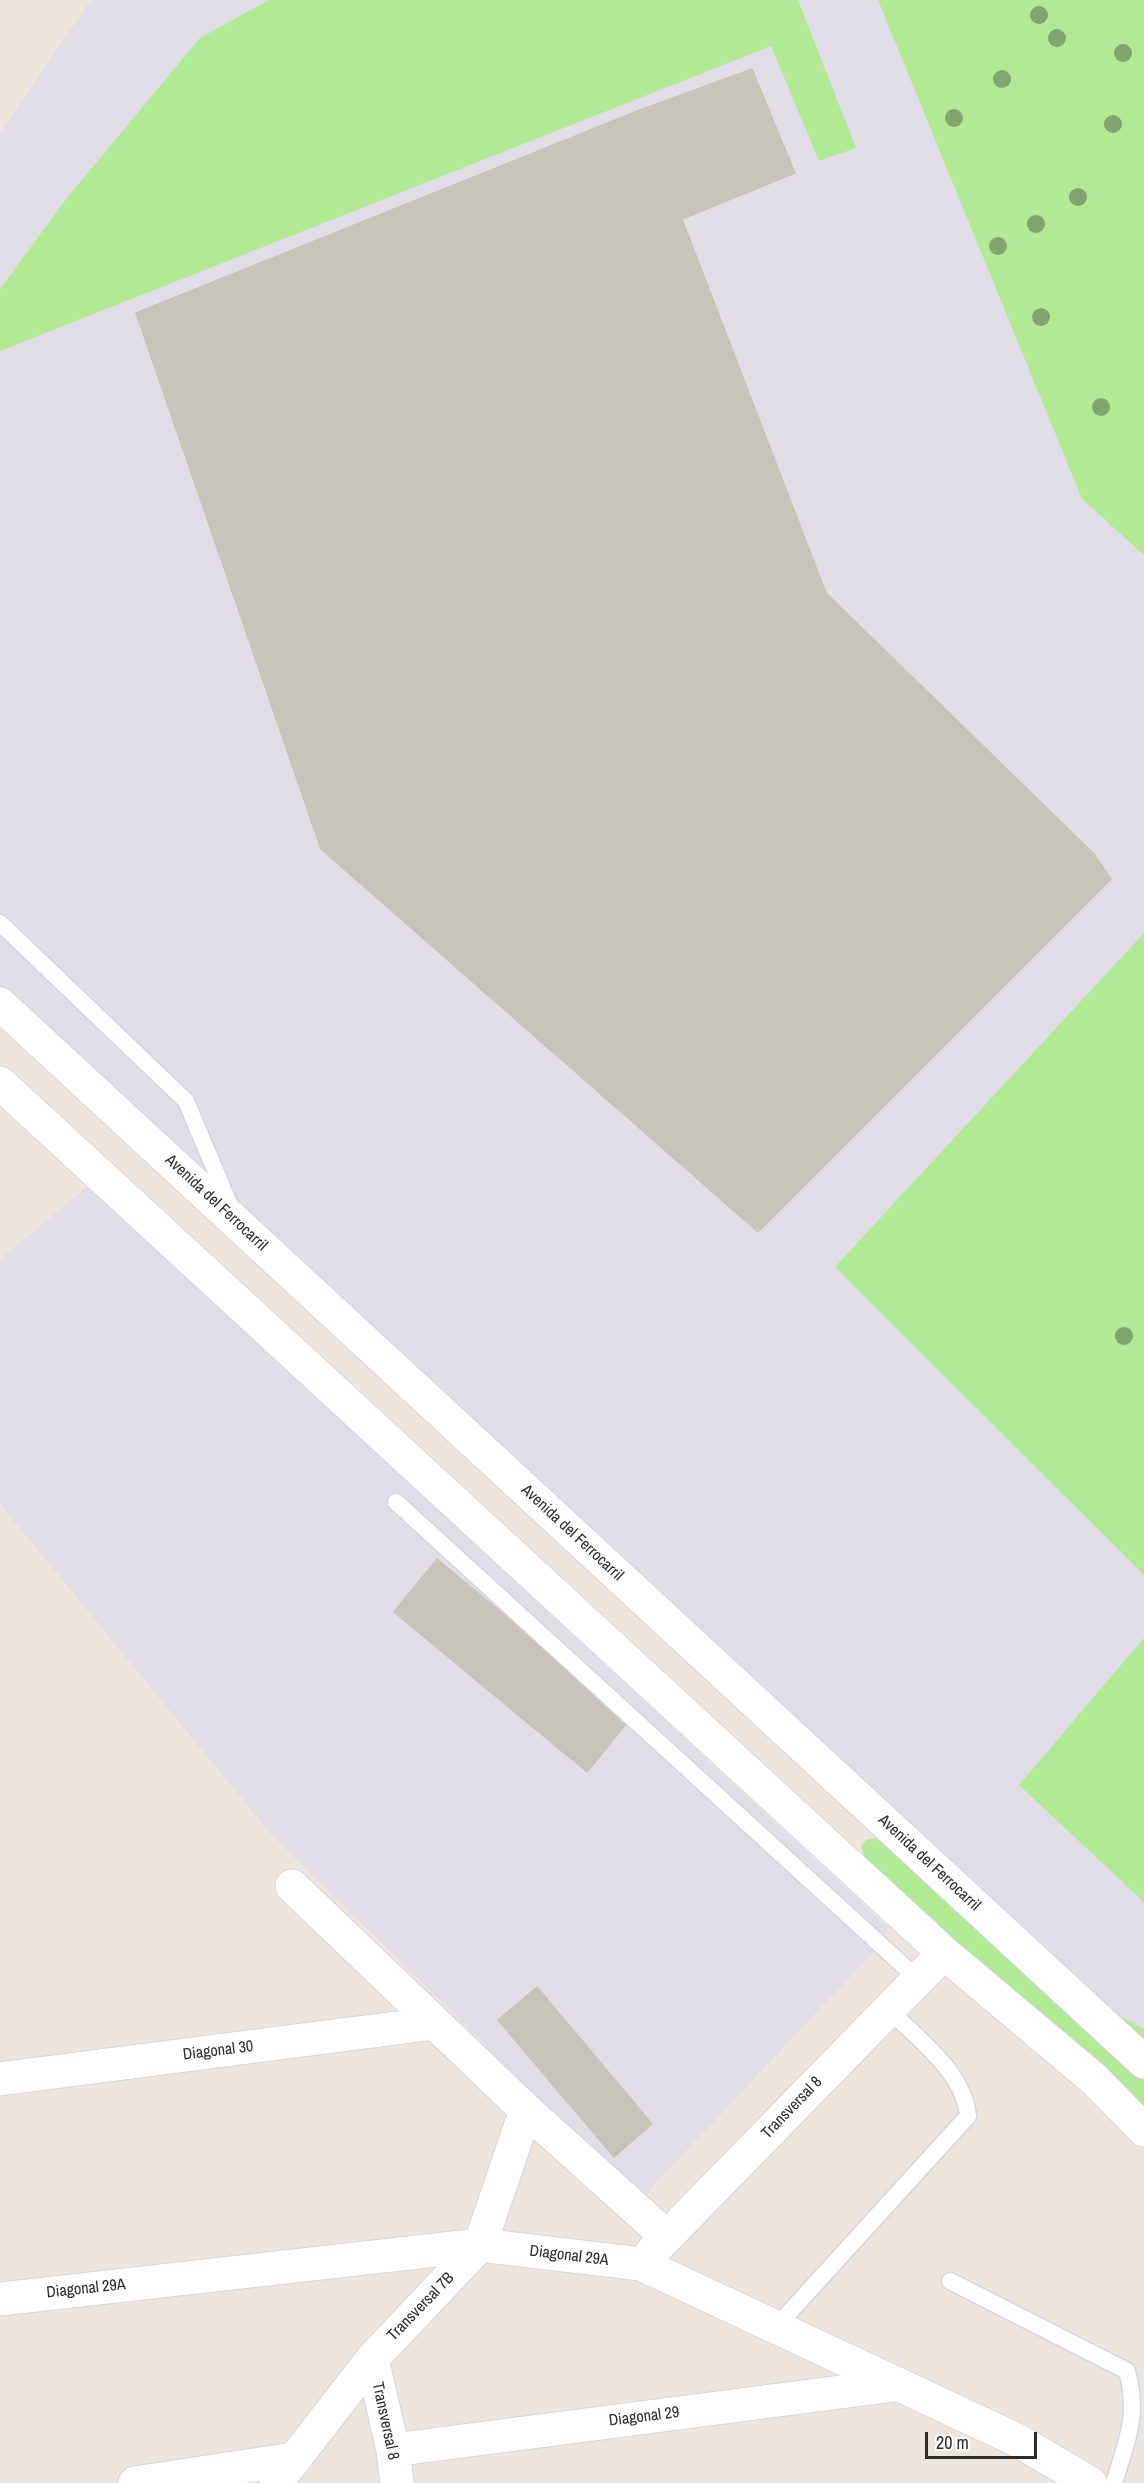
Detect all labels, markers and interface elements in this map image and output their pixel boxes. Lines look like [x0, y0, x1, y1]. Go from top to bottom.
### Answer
street label: Avenida del Ferrocarril [161, 1151, 271, 1255]
street label: Avenida del Ferrocarril [517, 1481, 627, 1585]
street label: Avenida del Ferrocarril [874, 1811, 984, 1915]
street label: Diagonal 30 [182, 2037, 254, 2065]
street label: Transversal 8 [758, 2073, 826, 2143]
street label: Diagonal 29A [528, 2242, 610, 2270]
street label: Transversal 7B [384, 2269, 458, 2345]
street label: Diagonal 29A [45, 2275, 127, 2303]
street label: Transversal 8 [367, 2380, 403, 2462]
street label: Diagonal 29 [608, 2403, 680, 2431]
scale bar [928, 2420, 1040, 2458]
text: 20 m [936, 2430, 969, 2455]

